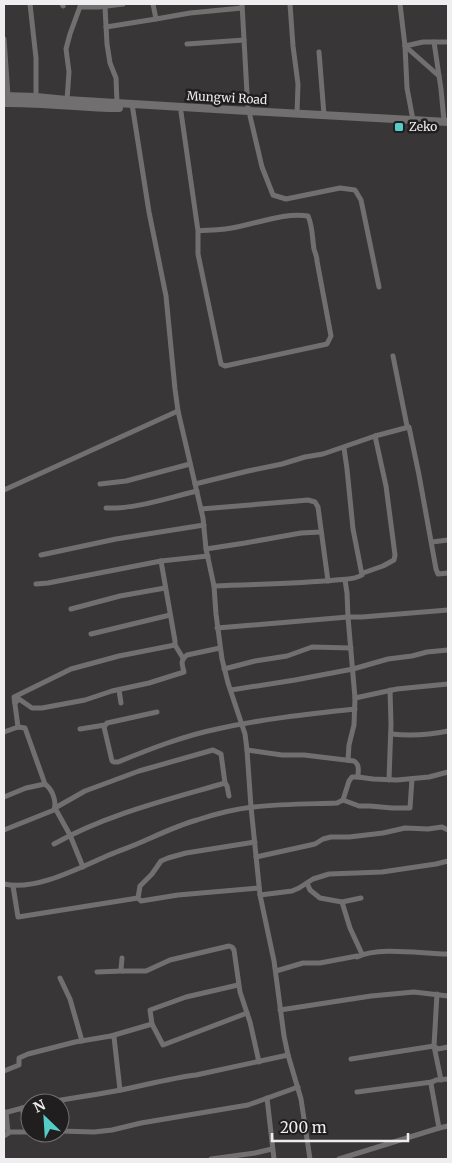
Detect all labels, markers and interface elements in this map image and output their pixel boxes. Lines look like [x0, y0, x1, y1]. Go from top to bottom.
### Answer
street label: Mungwi Road [186, 88, 268, 107]
place label: Zeko [409, 119, 437, 134]
marker: Zeko [393, 121, 405, 133]
north arrow [20, 1093, 70, 1143]
text: N [31, 1096, 48, 1117]
scale bar [272, 1110, 408, 1142]
text: 200 m [280, 1118, 327, 1137]

